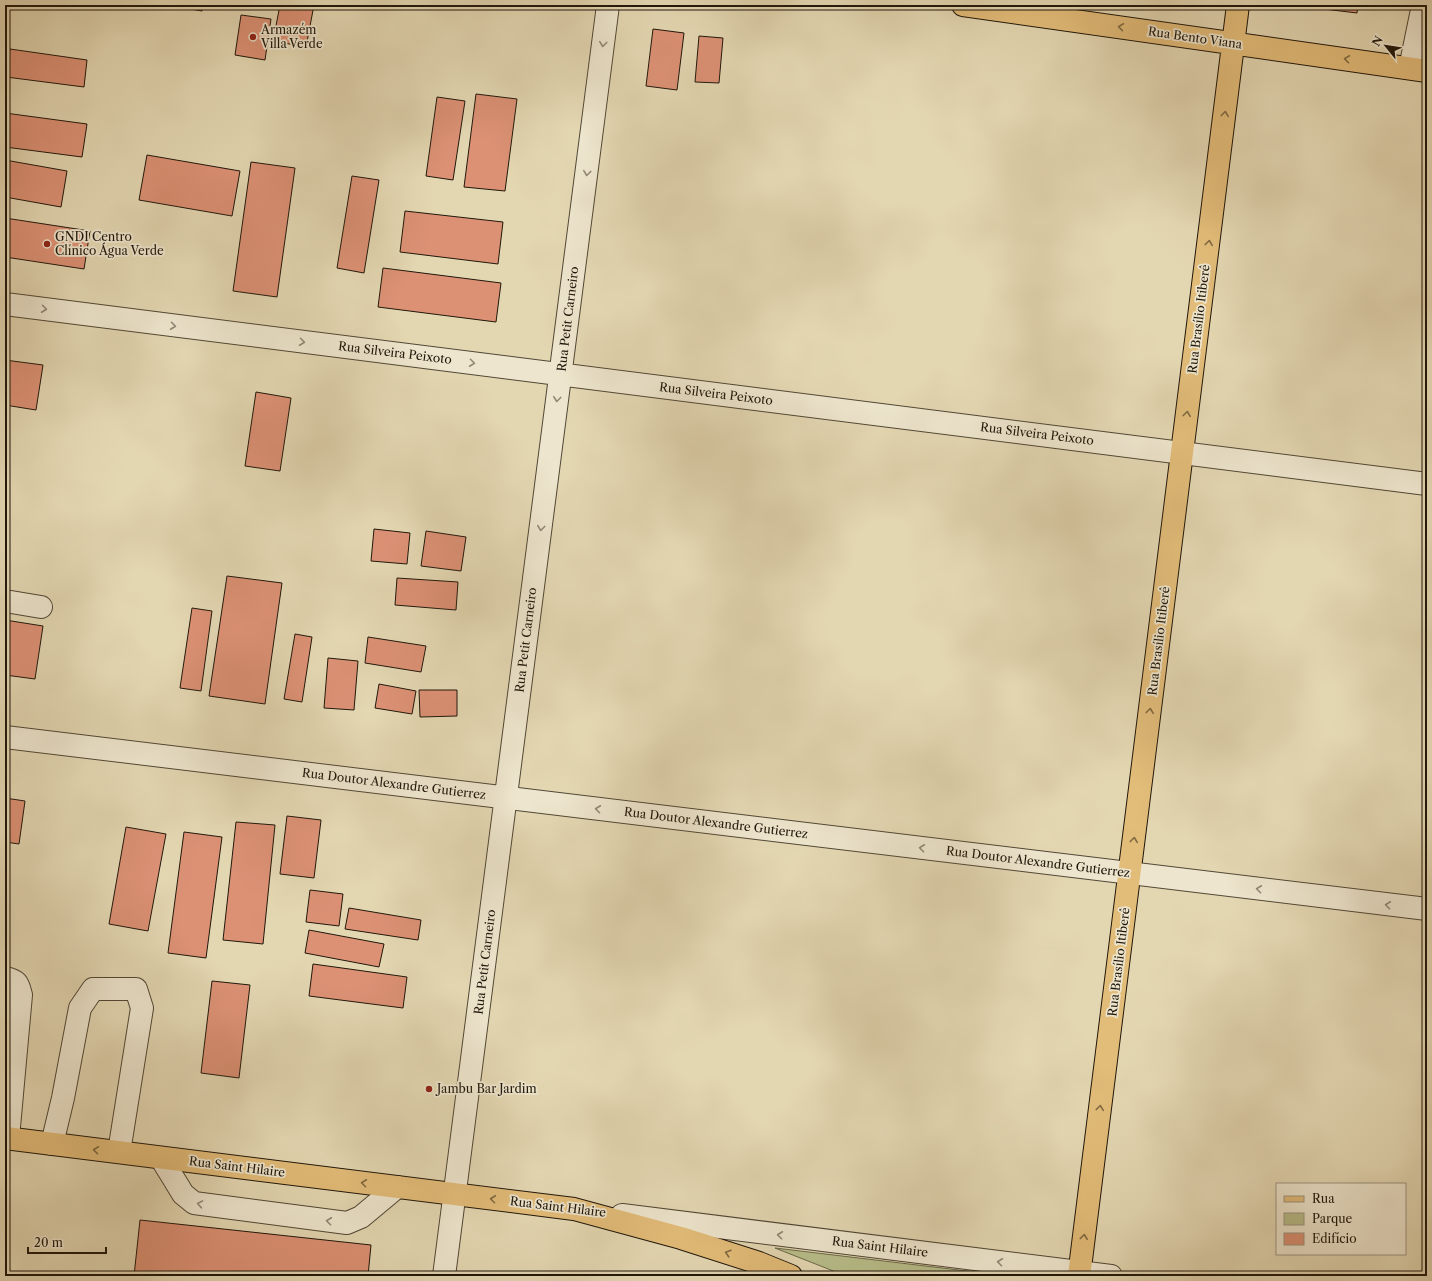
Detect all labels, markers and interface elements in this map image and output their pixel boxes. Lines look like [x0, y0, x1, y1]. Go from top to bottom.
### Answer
place label: Armazém Villa Verde [260, 22, 323, 51]
one-way arrow [1118, 23, 1124, 32]
street label: Rua Bento Viana [1147, 23, 1244, 52]
north arrow [1366, 26, 1406, 66]
marker: Armazém Villa Verde [248, 32, 258, 42]
text: N [1369, 33, 1386, 49]
one-way arrow [599, 41, 608, 47]
one-way arrow [1344, 55, 1350, 64]
one-way arrow [1220, 111, 1229, 117]
one-way arrow [583, 170, 592, 176]
place label: GNDI Centro Clínico Água Verde [55, 229, 164, 258]
marker: GNDI Centro Clínico Água Verde [42, 239, 52, 249]
one-way arrow [1204, 240, 1213, 246]
street label: Rua Brasílio Itiberê [1184, 263, 1213, 374]
street label: Rua Petit Carneiro [554, 265, 581, 372]
one-way arrow [41, 304, 47, 313]
one-way arrow [170, 321, 176, 330]
one-way arrow [299, 337, 305, 346]
street label: Rua Silveira Peixoto [337, 338, 453, 367]
one-way arrow [469, 358, 475, 367]
street label: Rua Silveira Peixoto [658, 379, 774, 408]
one-way arrow [553, 396, 562, 402]
one-way arrow [1182, 411, 1191, 417]
street label: Rua Silveira Peixoto [979, 419, 1095, 448]
one-way arrow [537, 525, 546, 531]
street label: Rua Brasílio Itiberê [1144, 585, 1173, 696]
street label: Rua Petit Carneiro [512, 586, 539, 693]
one-way arrow [1145, 708, 1154, 714]
street label: Rua Doutor Alexandre Gutierrez [301, 765, 487, 802]
one-way arrow [595, 804, 601, 813]
street label: Rua Doutor Alexandre Gutierrez [623, 804, 809, 841]
one-way arrow [1129, 837, 1138, 843]
one-way arrow [919, 843, 925, 852]
street label: Rua Doutor Alexandre Gutierrez [945, 843, 1131, 880]
one-way arrow [1256, 885, 1262, 894]
one-way arrow [1385, 900, 1391, 909]
street label: Rua Brasílio Itiberê [1104, 906, 1133, 1017]
street label: Rua Petit Carneiro [471, 908, 498, 1015]
place label: Jambu Bar Jardim [435, 1081, 537, 1096]
marker: Jambu Bar Jardim [424, 1084, 434, 1094]
one-way arrow [1096, 1105, 1105, 1111]
one-way arrow [93, 1145, 99, 1154]
street label: Rua Saint Hilaire [188, 1153, 286, 1180]
one-way arrow [361, 1179, 367, 1188]
legend [1276, 1183, 1406, 1255]
text: Rua [1312, 1191, 1335, 1206]
street label: Rua Saint Hilaire [509, 1193, 607, 1220]
one-way arrow [490, 1195, 496, 1204]
one-way arrow [197, 1200, 203, 1209]
text: Parque [1312, 1211, 1353, 1226]
one-way arrow [326, 1217, 332, 1226]
scale bar [28, 1229, 106, 1255]
one-way arrow [777, 1231, 783, 1240]
text: Edifício [1312, 1231, 1357, 1246]
street label: Rua Saint Hilaire [831, 1233, 929, 1260]
one-way arrow [1079, 1234, 1088, 1240]
text: 20 m [34, 1235, 63, 1250]
one-way arrow [725, 1249, 732, 1258]
one-way arrow [996, 1258, 1003, 1267]

